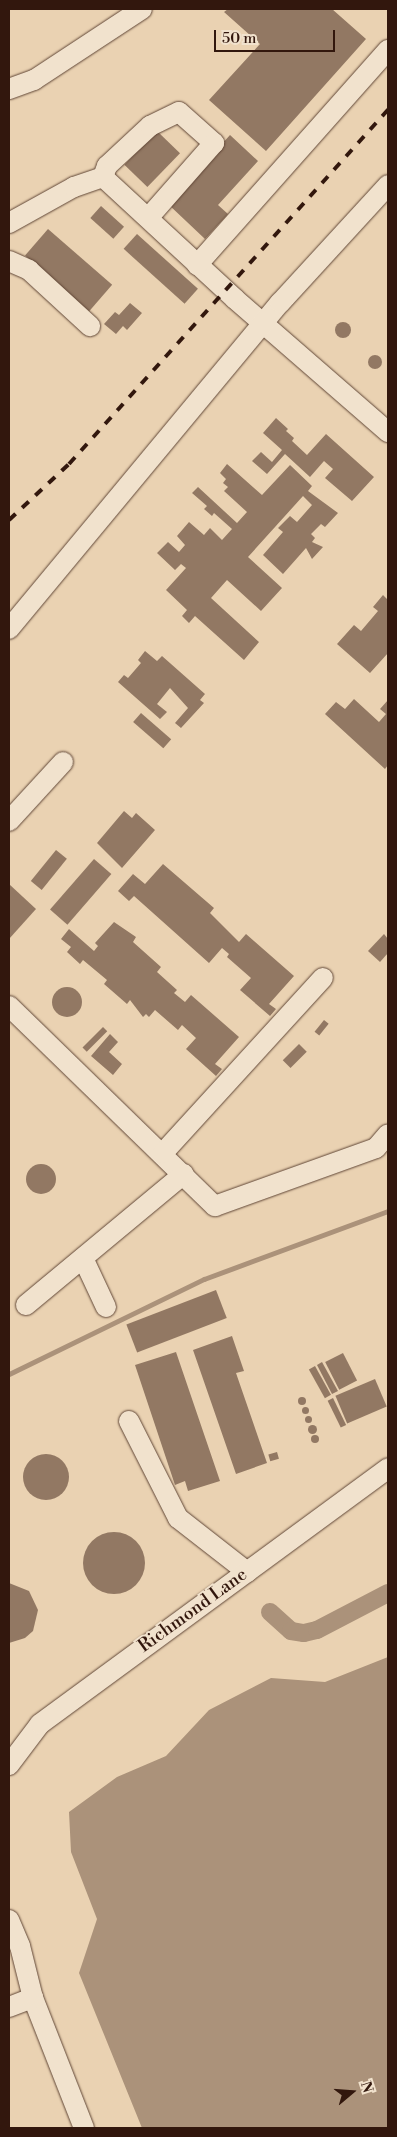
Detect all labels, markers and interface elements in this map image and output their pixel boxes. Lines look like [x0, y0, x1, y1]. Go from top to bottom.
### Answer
scale bar [217, 20, 338, 52]
text: 50 m [222, 29, 256, 48]
street label: Richmond Lane [134, 1564, 252, 1658]
north arrow [327, 2067, 377, 2117]
text: N [356, 2079, 377, 2095]

